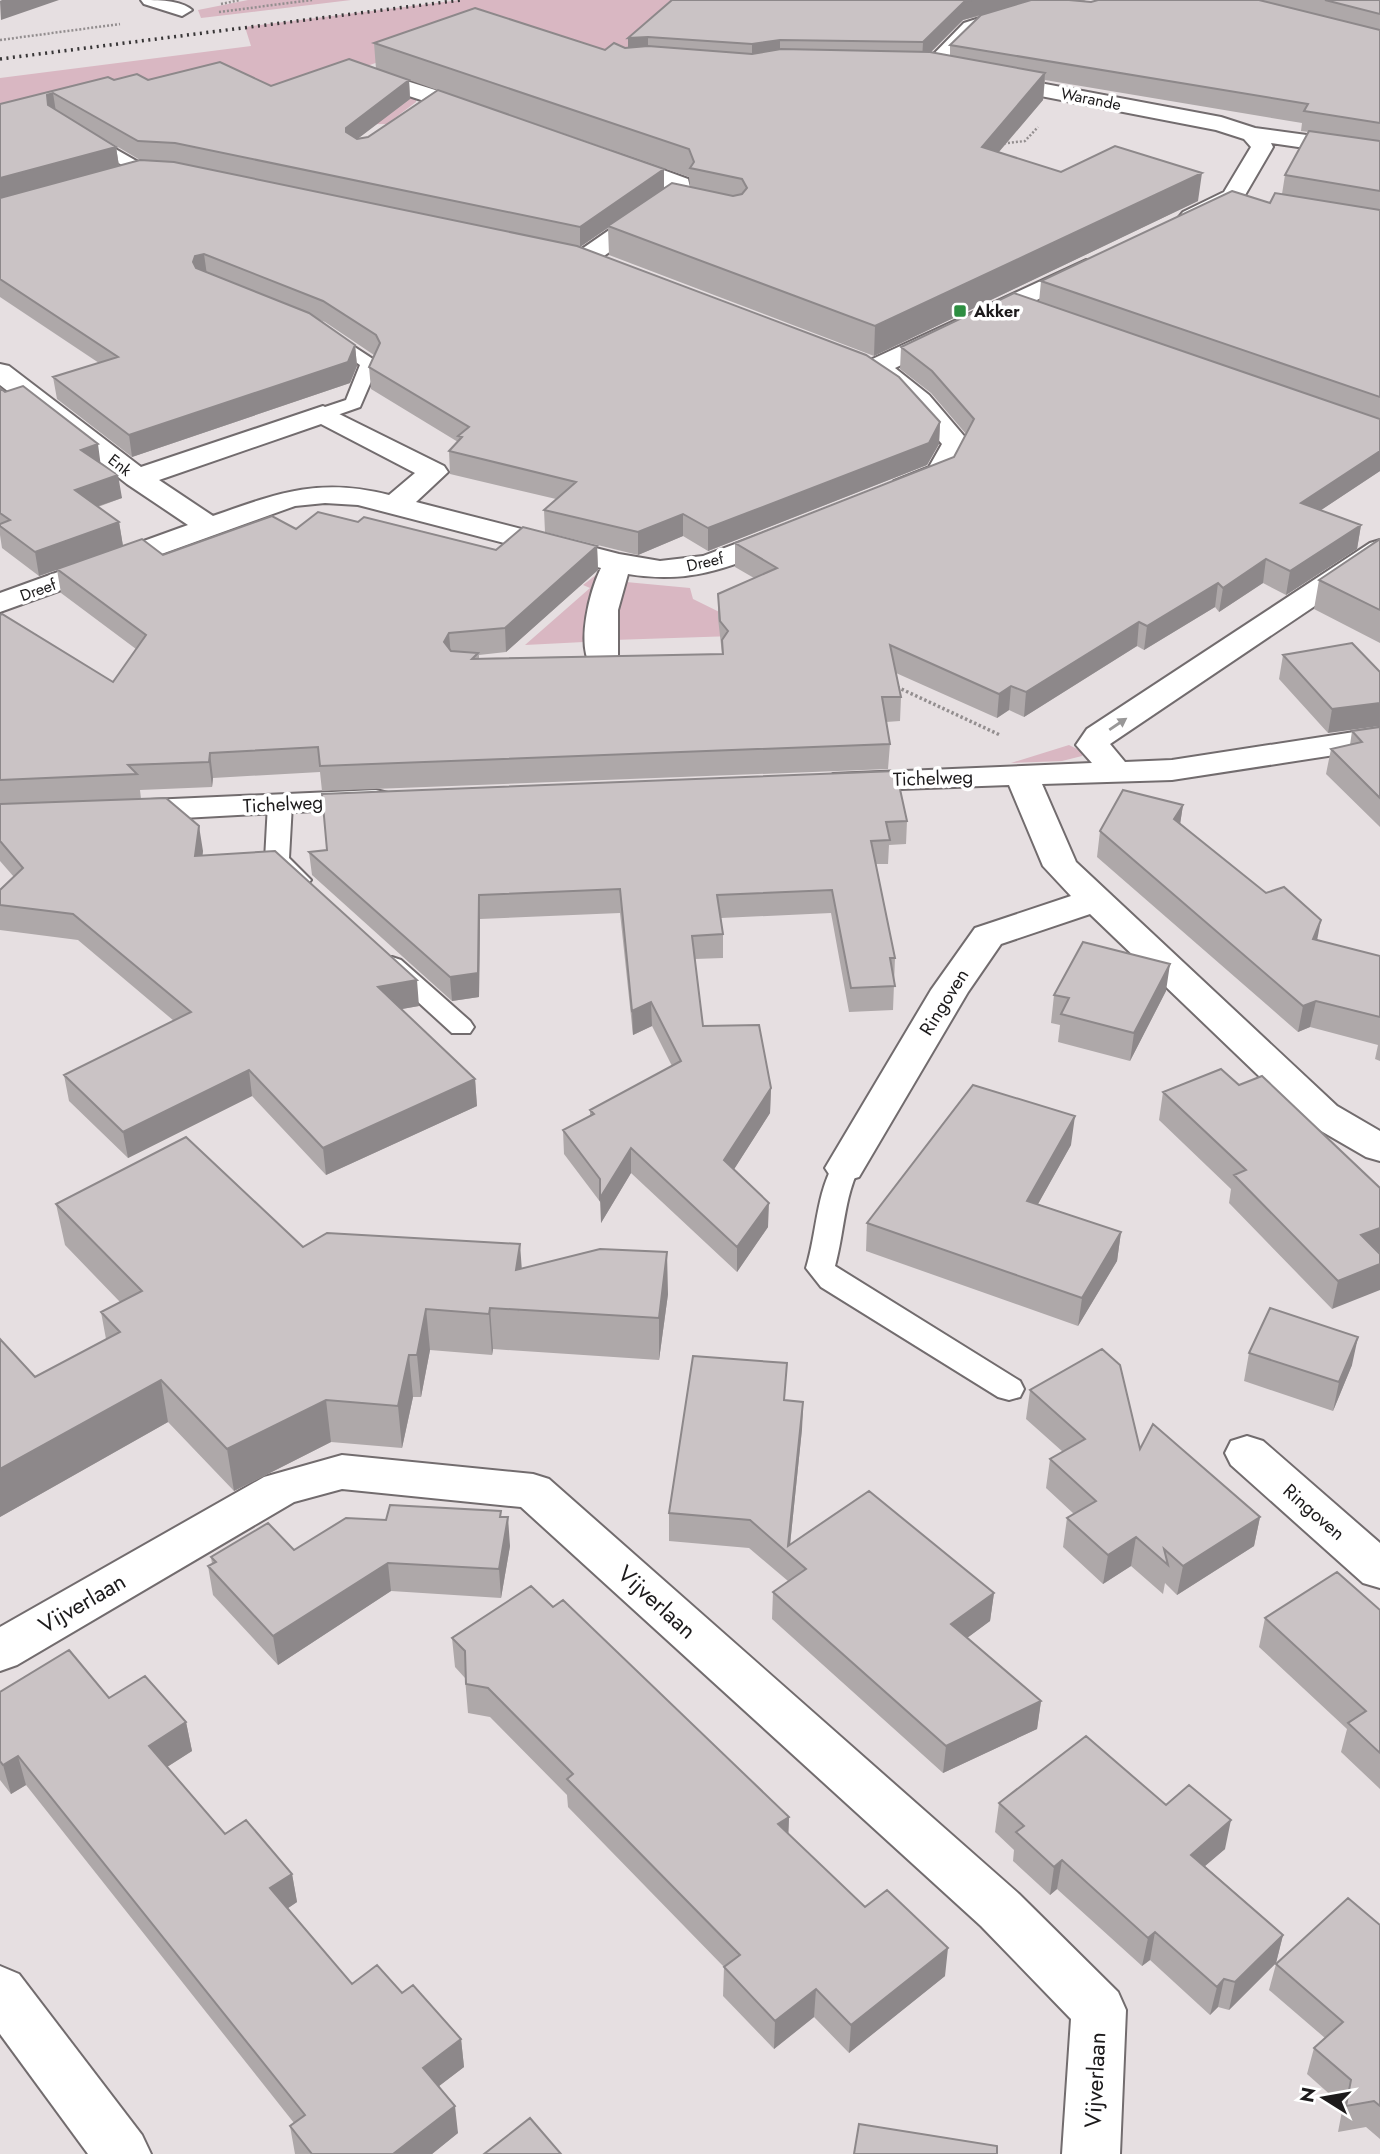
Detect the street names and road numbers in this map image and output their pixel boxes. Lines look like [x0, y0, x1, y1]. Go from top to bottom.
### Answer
street label: Warande [1059, 82, 1123, 116]
street label: Enk [103, 448, 137, 482]
street label: Dreef [684, 547, 726, 577]
street label: Dreef [17, 573, 60, 607]
street label: Tichelweg [892, 763, 974, 793]
street label: Tichelweg [242, 788, 324, 820]
street label: Ringoven [913, 963, 975, 1041]
street label: Ringoven [1277, 1477, 1351, 1547]
street label: Vijverlaan [610, 1557, 704, 1647]
street label: Vijverlaan [32, 1564, 132, 1642]
street label: Vijverlaan [1076, 2031, 1114, 2129]

